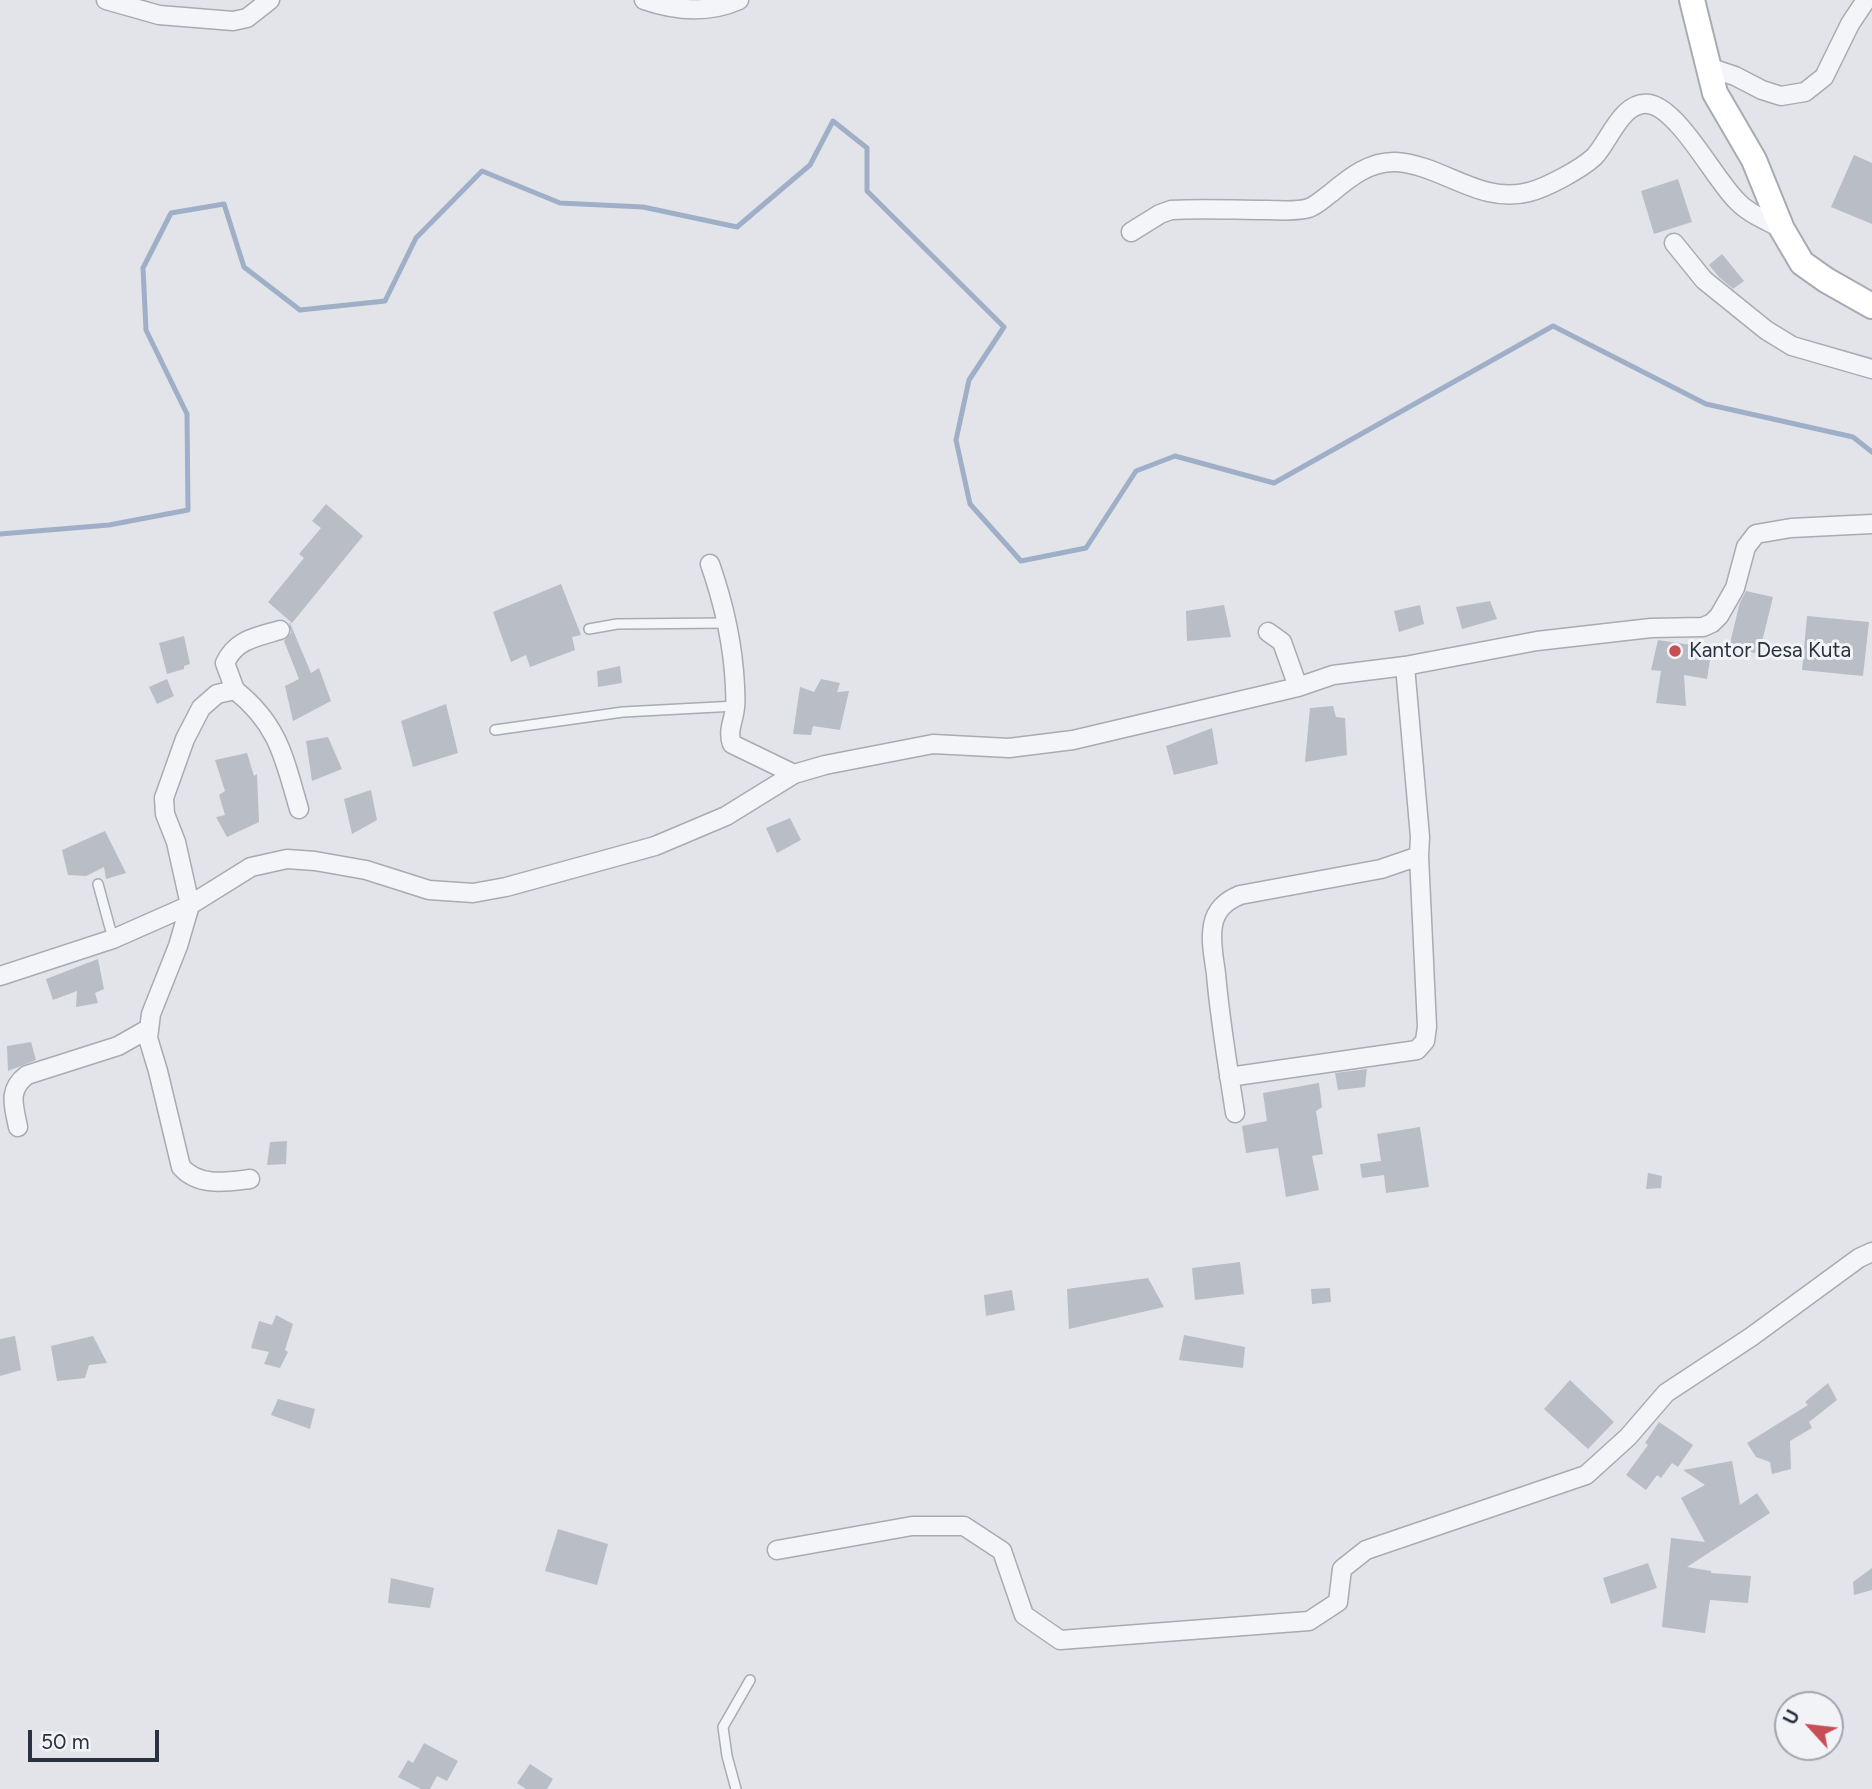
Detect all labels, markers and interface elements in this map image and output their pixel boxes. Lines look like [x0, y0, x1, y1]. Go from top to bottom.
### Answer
place label: Kantor Desa Kuta [1689, 638, 1851, 664]
marker: Kantor Desa Kuta [1667, 643, 1683, 659]
north arrow [1774, 1691, 1844, 1761]
text: U [1778, 1706, 1805, 1728]
scale bar [32, 1716, 163, 1760]
text: 50 m [41, 1729, 90, 1754]

